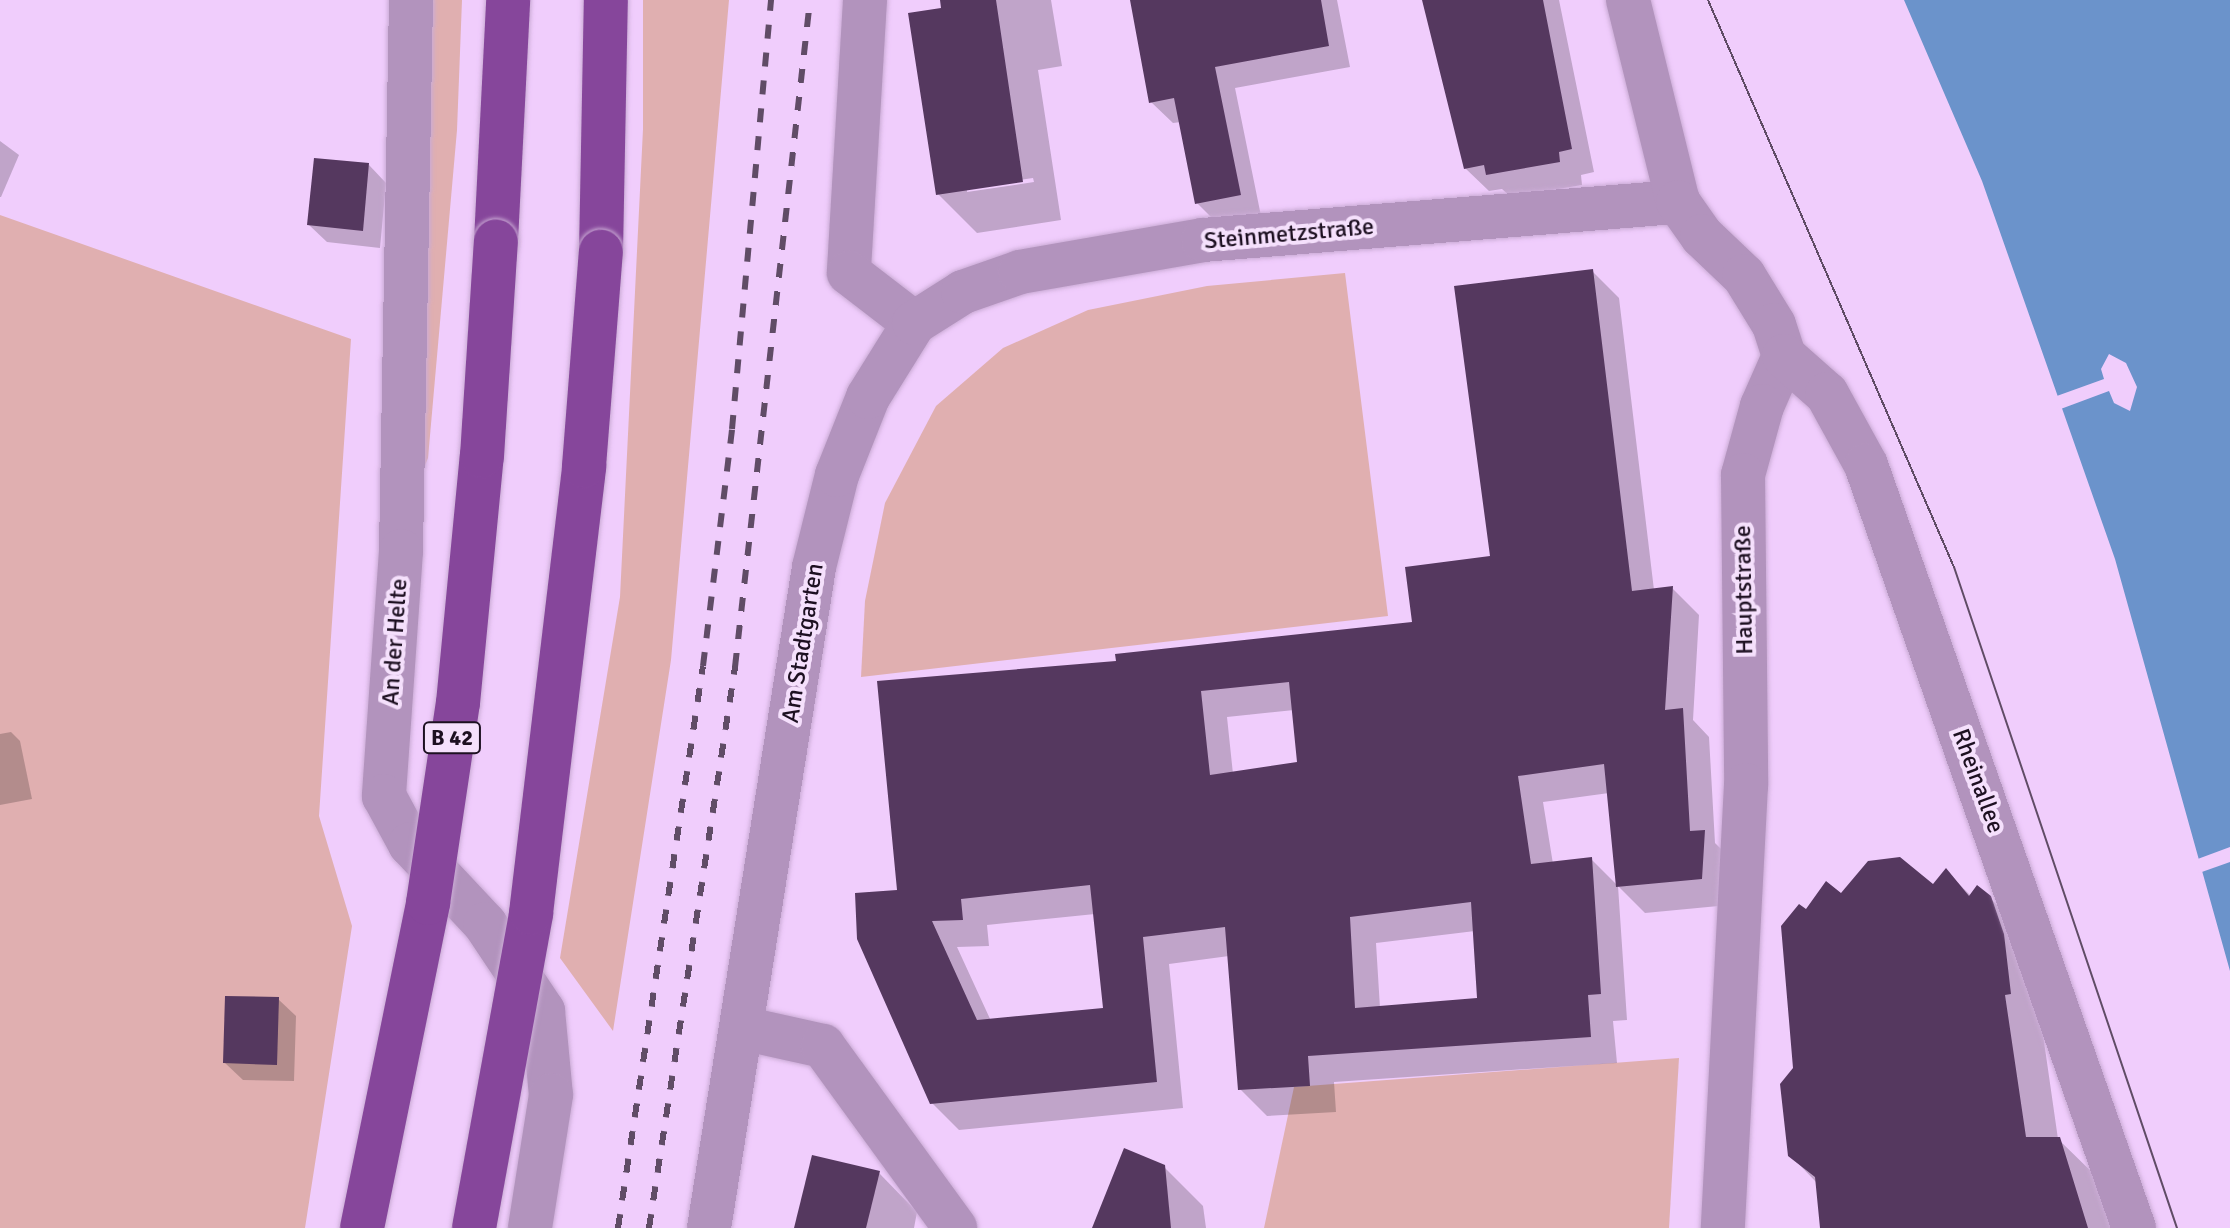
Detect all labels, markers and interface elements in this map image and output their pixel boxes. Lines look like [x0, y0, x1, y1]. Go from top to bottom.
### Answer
street label: Steinmetzstraße [1203, 212, 1375, 256]
street label: Hauptstraße [1728, 525, 1760, 655]
street label: Am Stadtgarten [776, 561, 830, 725]
street label: An der Helte [376, 578, 414, 706]
road number: B 42 [422, 720, 482, 756]
street label: Rheinallee [1946, 725, 2010, 837]

